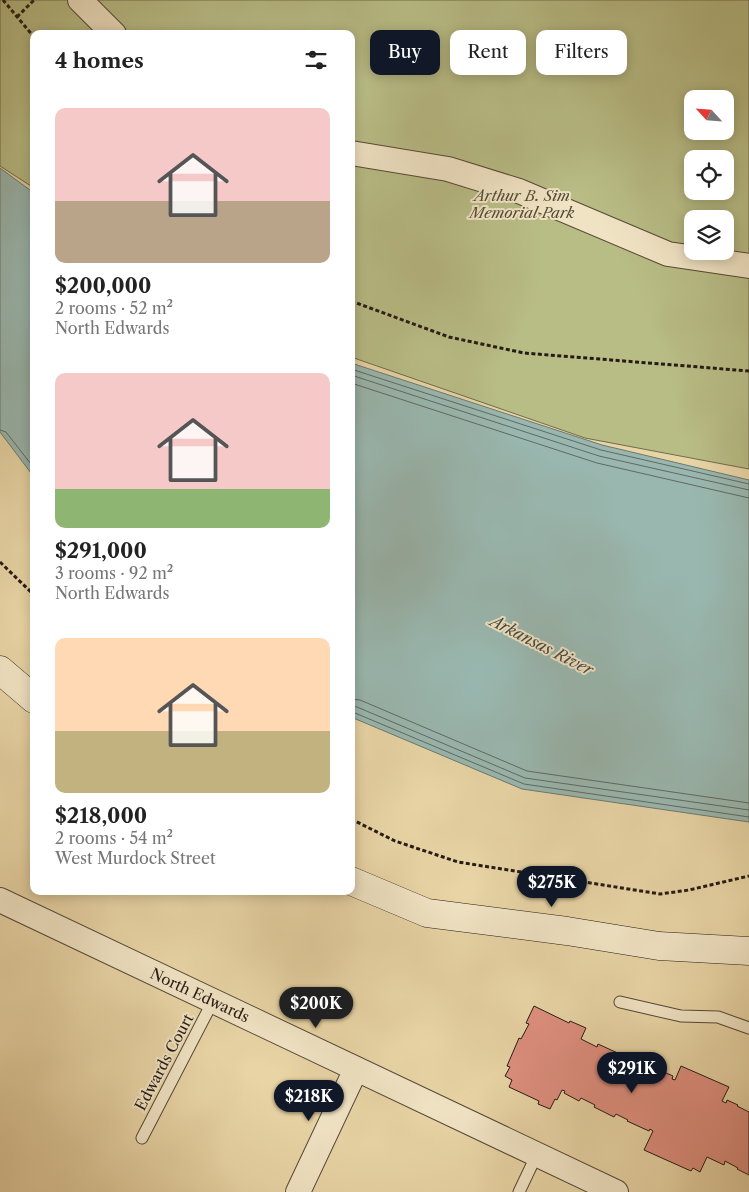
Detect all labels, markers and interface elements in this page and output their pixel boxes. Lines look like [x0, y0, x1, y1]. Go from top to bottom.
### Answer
chip: Buy [370, 30, 440, 75]
chip: Rent [450, 30, 526, 75]
chip: Filters [536, 30, 627, 75]
icon: filters [302, 46, 330, 74]
text: 4 homes [55, 48, 144, 73]
north arrow [684, 90, 734, 140]
map controls [684, 90, 734, 260]
icon: home [148, 140, 238, 230]
button: locate [684, 150, 734, 200]
park label: Arthur B. Sim Memorial Park [468, 186, 574, 222]
button: layers [684, 210, 734, 260]
text: $200,000 [55, 273, 151, 298]
text: 2 rooms · 52 m² [55, 298, 173, 318]
text: North Edwards [55, 318, 169, 338]
icon: home [148, 405, 238, 495]
text: $291,000 [55, 538, 147, 563]
text: 3 rooms · 92 m² [55, 563, 173, 583]
text: North Edwards [55, 583, 169, 603]
water label: Arkansas River [484, 609, 598, 680]
icon: home [148, 670, 238, 760]
text: $218,000 [55, 803, 147, 828]
text: 2 rooms · 54 m² [55, 828, 173, 848]
text: West Murdock Street [55, 848, 216, 868]
pin: $275K [517, 866, 587, 908]
text: $275K [528, 872, 576, 892]
street label: North Edwards [147, 964, 253, 1026]
pin: $200K [281, 986, 351, 1029]
text: $200K [290, 993, 342, 1013]
street label: Edwards Court [131, 1010, 198, 1114]
pin: $291K [597, 1052, 667, 1094]
text: $291K [608, 1058, 656, 1078]
pin: $218K [274, 1080, 344, 1122]
text: $218K [285, 1086, 333, 1106]

